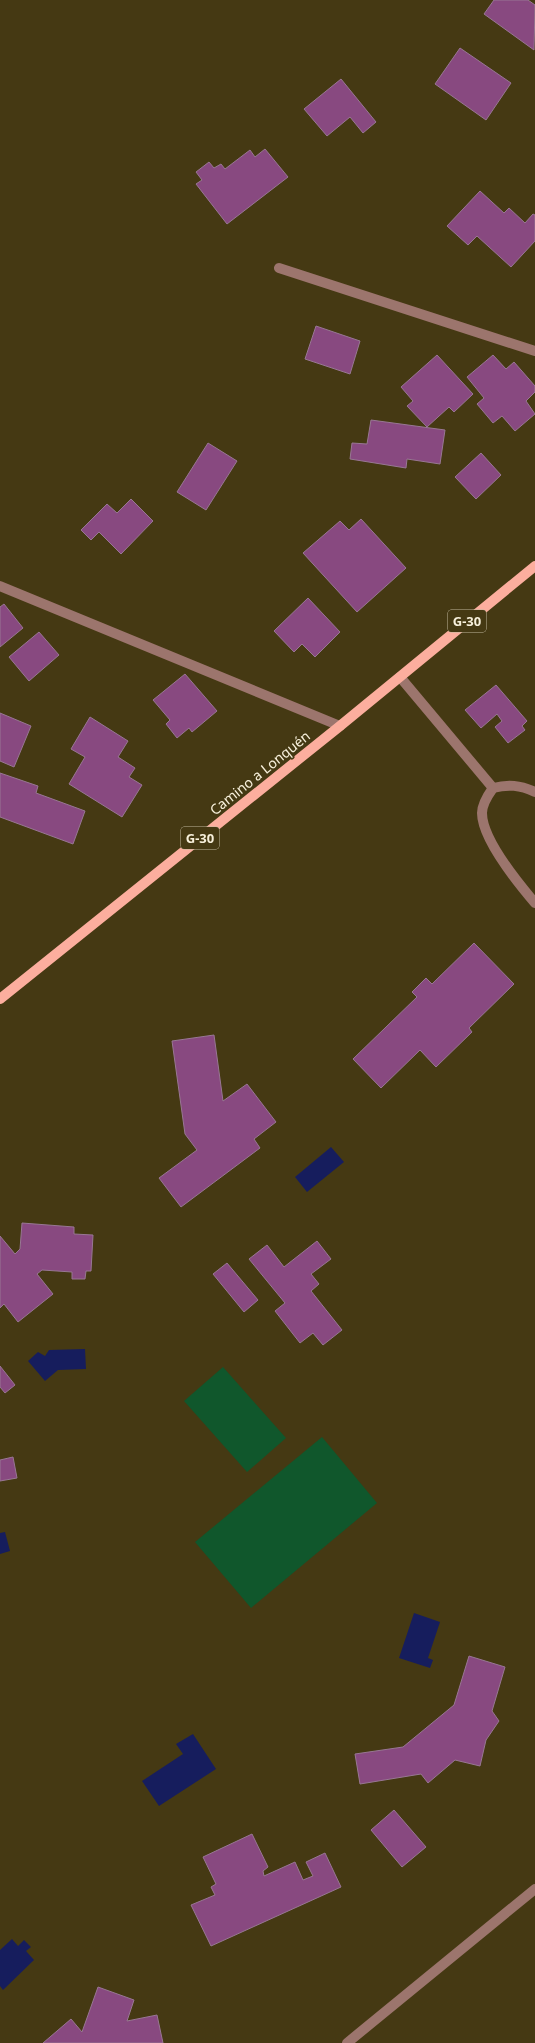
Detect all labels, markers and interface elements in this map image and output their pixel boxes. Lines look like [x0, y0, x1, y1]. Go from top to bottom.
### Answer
road number: G-30 [448, 610, 486, 632]
street label: Camino a Lonquén [206, 726, 314, 819]
road number: G-30 [181, 827, 219, 849]

